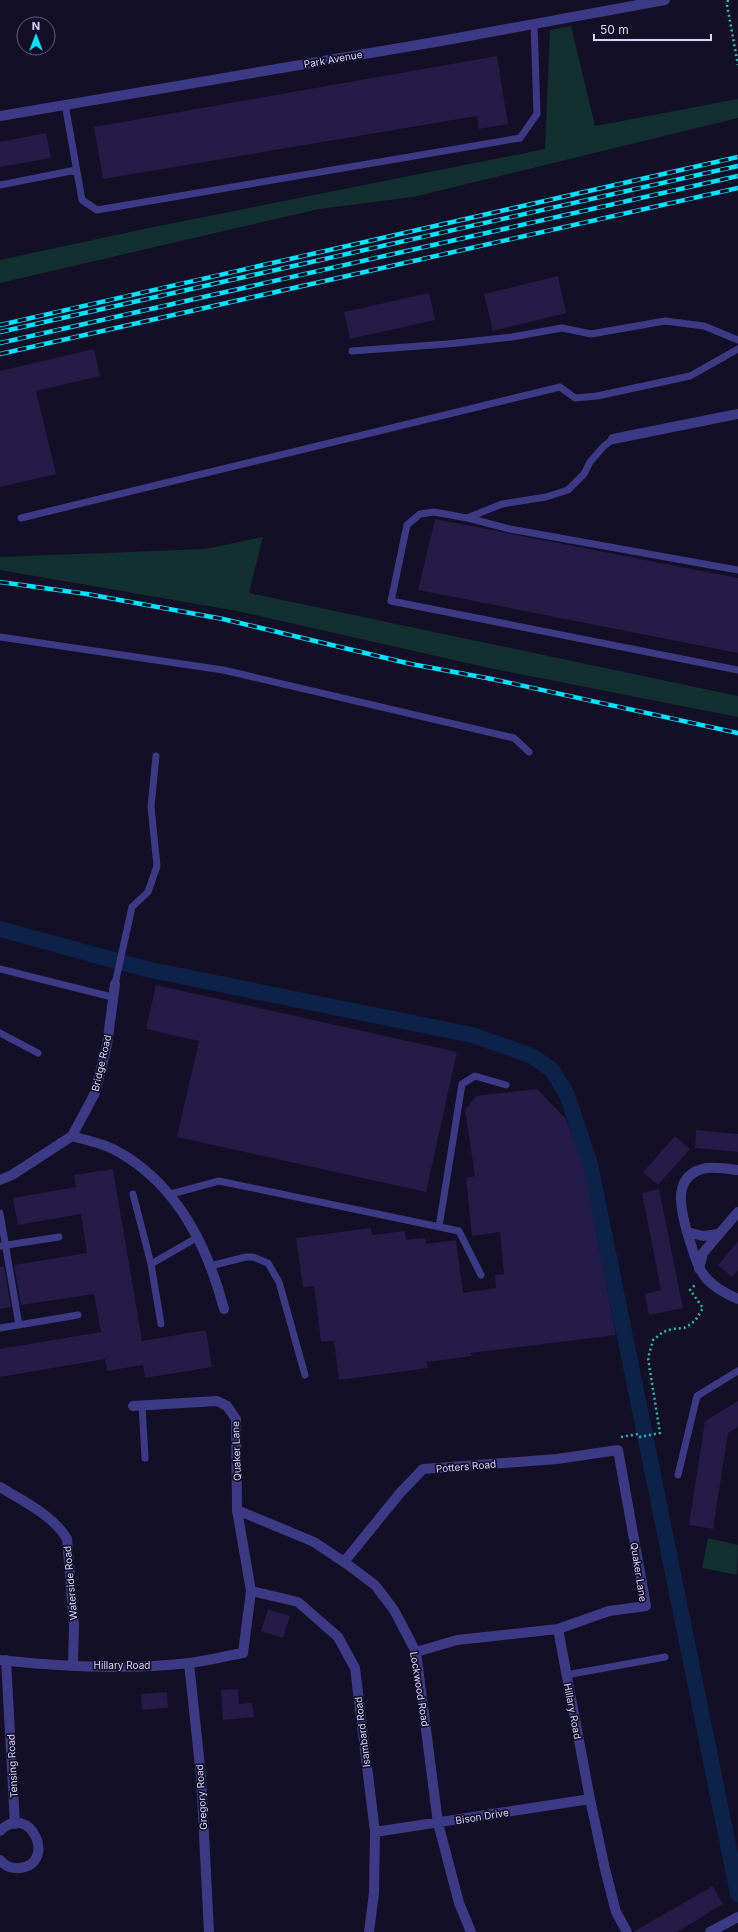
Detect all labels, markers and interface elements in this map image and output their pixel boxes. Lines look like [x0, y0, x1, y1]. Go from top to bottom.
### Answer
north arrow [16, 16, 56, 56]
scale bar [594, 16, 711, 42]
text: N [32, 19, 40, 33]
text: 50 m [600, 22, 629, 37]
street label: Park Avenue [303, 48, 363, 70]
street label: Bridge Road [89, 1033, 113, 1093]
street label: Quaker Lane [229, 1421, 243, 1481]
street label: Potters Road [435, 1457, 497, 1475]
street label: Quaker Lane [628, 1542, 650, 1603]
street label: Waterside Road [61, 1545, 79, 1621]
street label: Lockwood Road [408, 1651, 432, 1727]
street label: Hillary Road [94, 1659, 150, 1671]
street label: Hillary Road [562, 1682, 584, 1740]
street label: Isambard Road [352, 1696, 372, 1768]
street label: Tensing Road [4, 1734, 20, 1798]
street label: Gregory Road [193, 1764, 209, 1830]
street label: Bison Drive [455, 1806, 510, 1826]

